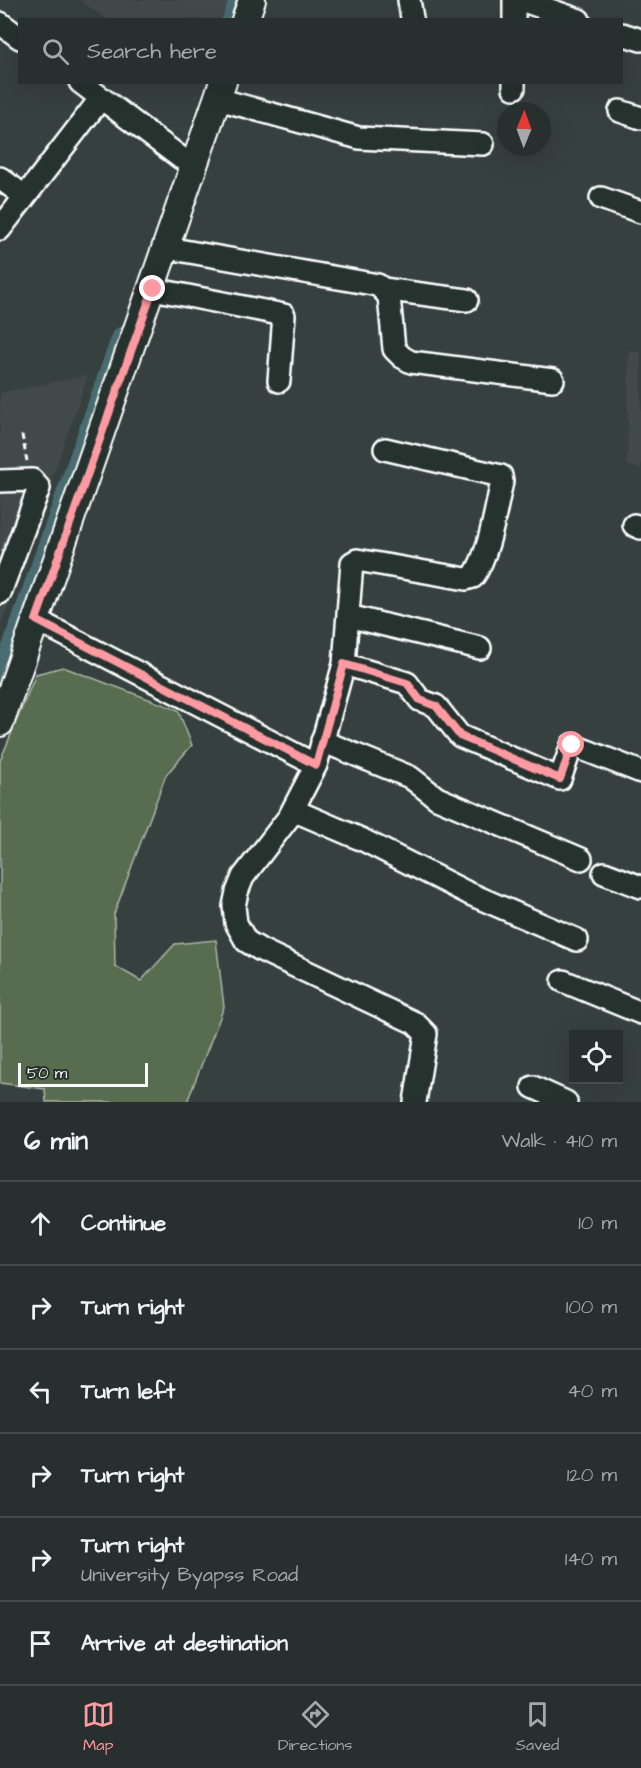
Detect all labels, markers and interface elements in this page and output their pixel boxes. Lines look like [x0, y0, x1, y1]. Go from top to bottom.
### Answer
search box [18, 18, 623, 84]
icon: search [39, 35, 72, 68]
text: Search here [87, 36, 217, 67]
north arrow [497, 102, 551, 156]
route end [139, 275, 165, 301]
route start [558, 731, 584, 757]
map controls [569, 1030, 623, 1084]
button: locate [569, 1030, 623, 1084]
scale bar [18, 1060, 148, 1088]
text: 50 m [27, 1062, 67, 1084]
text: 6 min [24, 1123, 88, 1159]
text: Walk · 410 m [501, 1127, 617, 1155]
icon: ahead [24, 1207, 57, 1240]
text: Continue [81, 1208, 166, 1239]
text: 10 m [578, 1209, 617, 1237]
icon: right [24, 1291, 57, 1324]
text: Turn right [81, 1292, 184, 1323]
text: 100 m [566, 1293, 617, 1321]
icon: left [24, 1375, 57, 1408]
text: Turn left [81, 1376, 175, 1407]
text: 40 m [567, 1377, 617, 1405]
icon: right [24, 1459, 57, 1492]
text: Turn right [81, 1460, 184, 1491]
text: 120 m [567, 1461, 617, 1489]
text: Turn right [81, 1530, 184, 1561]
icon: right [24, 1543, 57, 1576]
text: 140 m [565, 1545, 617, 1573]
text: University Byapss Road [81, 1561, 298, 1589]
icon: arrive [24, 1627, 57, 1660]
text: Arrive at destination [81, 1628, 288, 1659]
tab: Map [82, 1698, 115, 1756]
tab: Directions [278, 1698, 352, 1756]
tab: Saved [516, 1698, 559, 1756]

